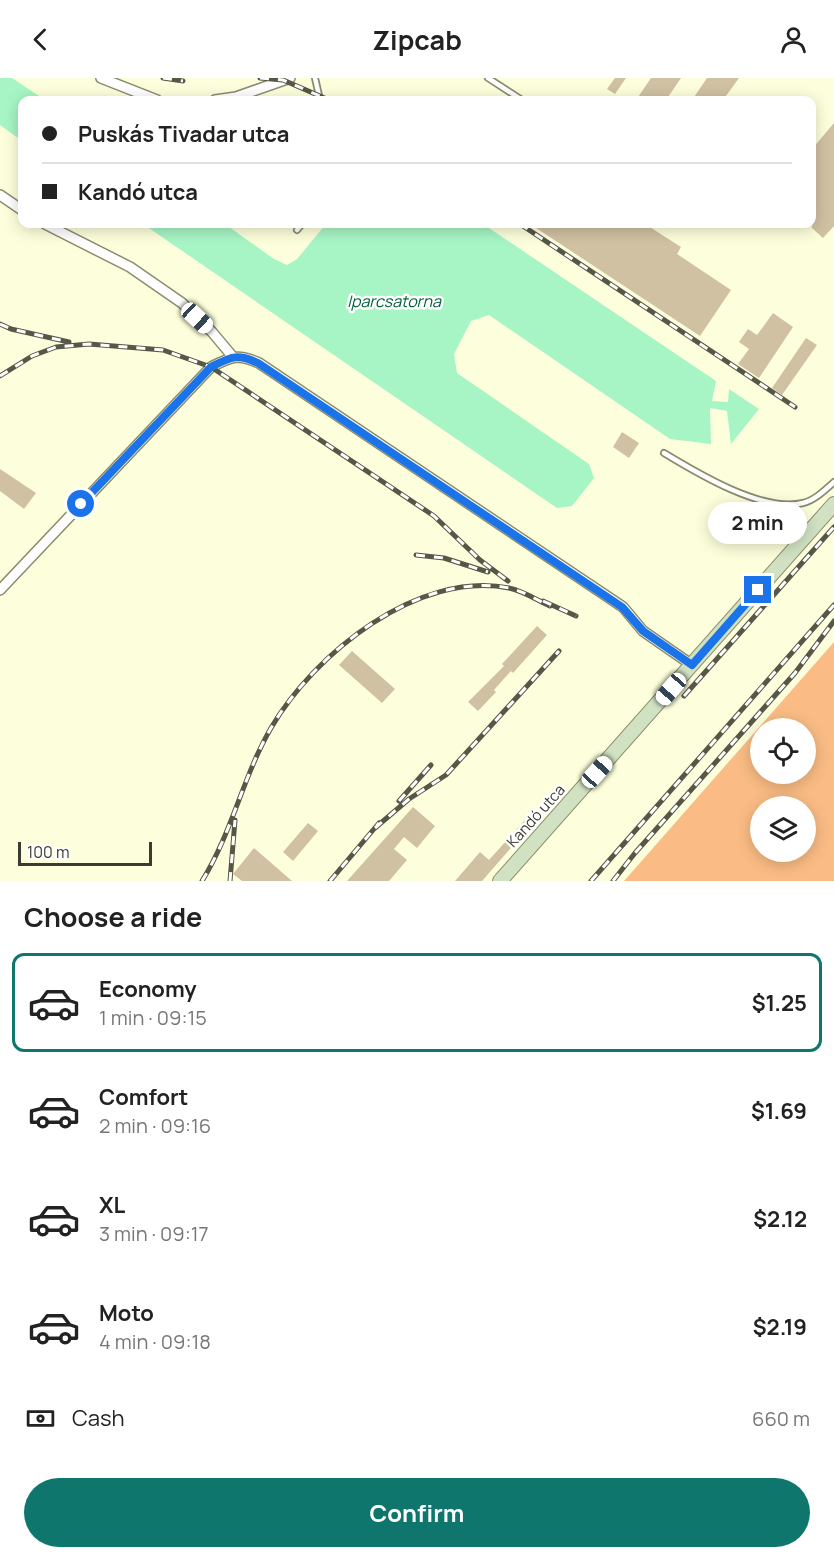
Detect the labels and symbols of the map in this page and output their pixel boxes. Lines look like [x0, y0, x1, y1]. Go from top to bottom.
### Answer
water label: Iparcsatorna [347, 290, 442, 312]
car [178, 299, 216, 337]
route start [67, 490, 94, 517]
callout: 2 min [708, 503, 807, 545]
route end [744, 576, 771, 603]
car [652, 670, 690, 708]
car [578, 753, 616, 791]
street label: Kandó utca [502, 780, 570, 852]
scale bar [18, 839, 152, 866]

